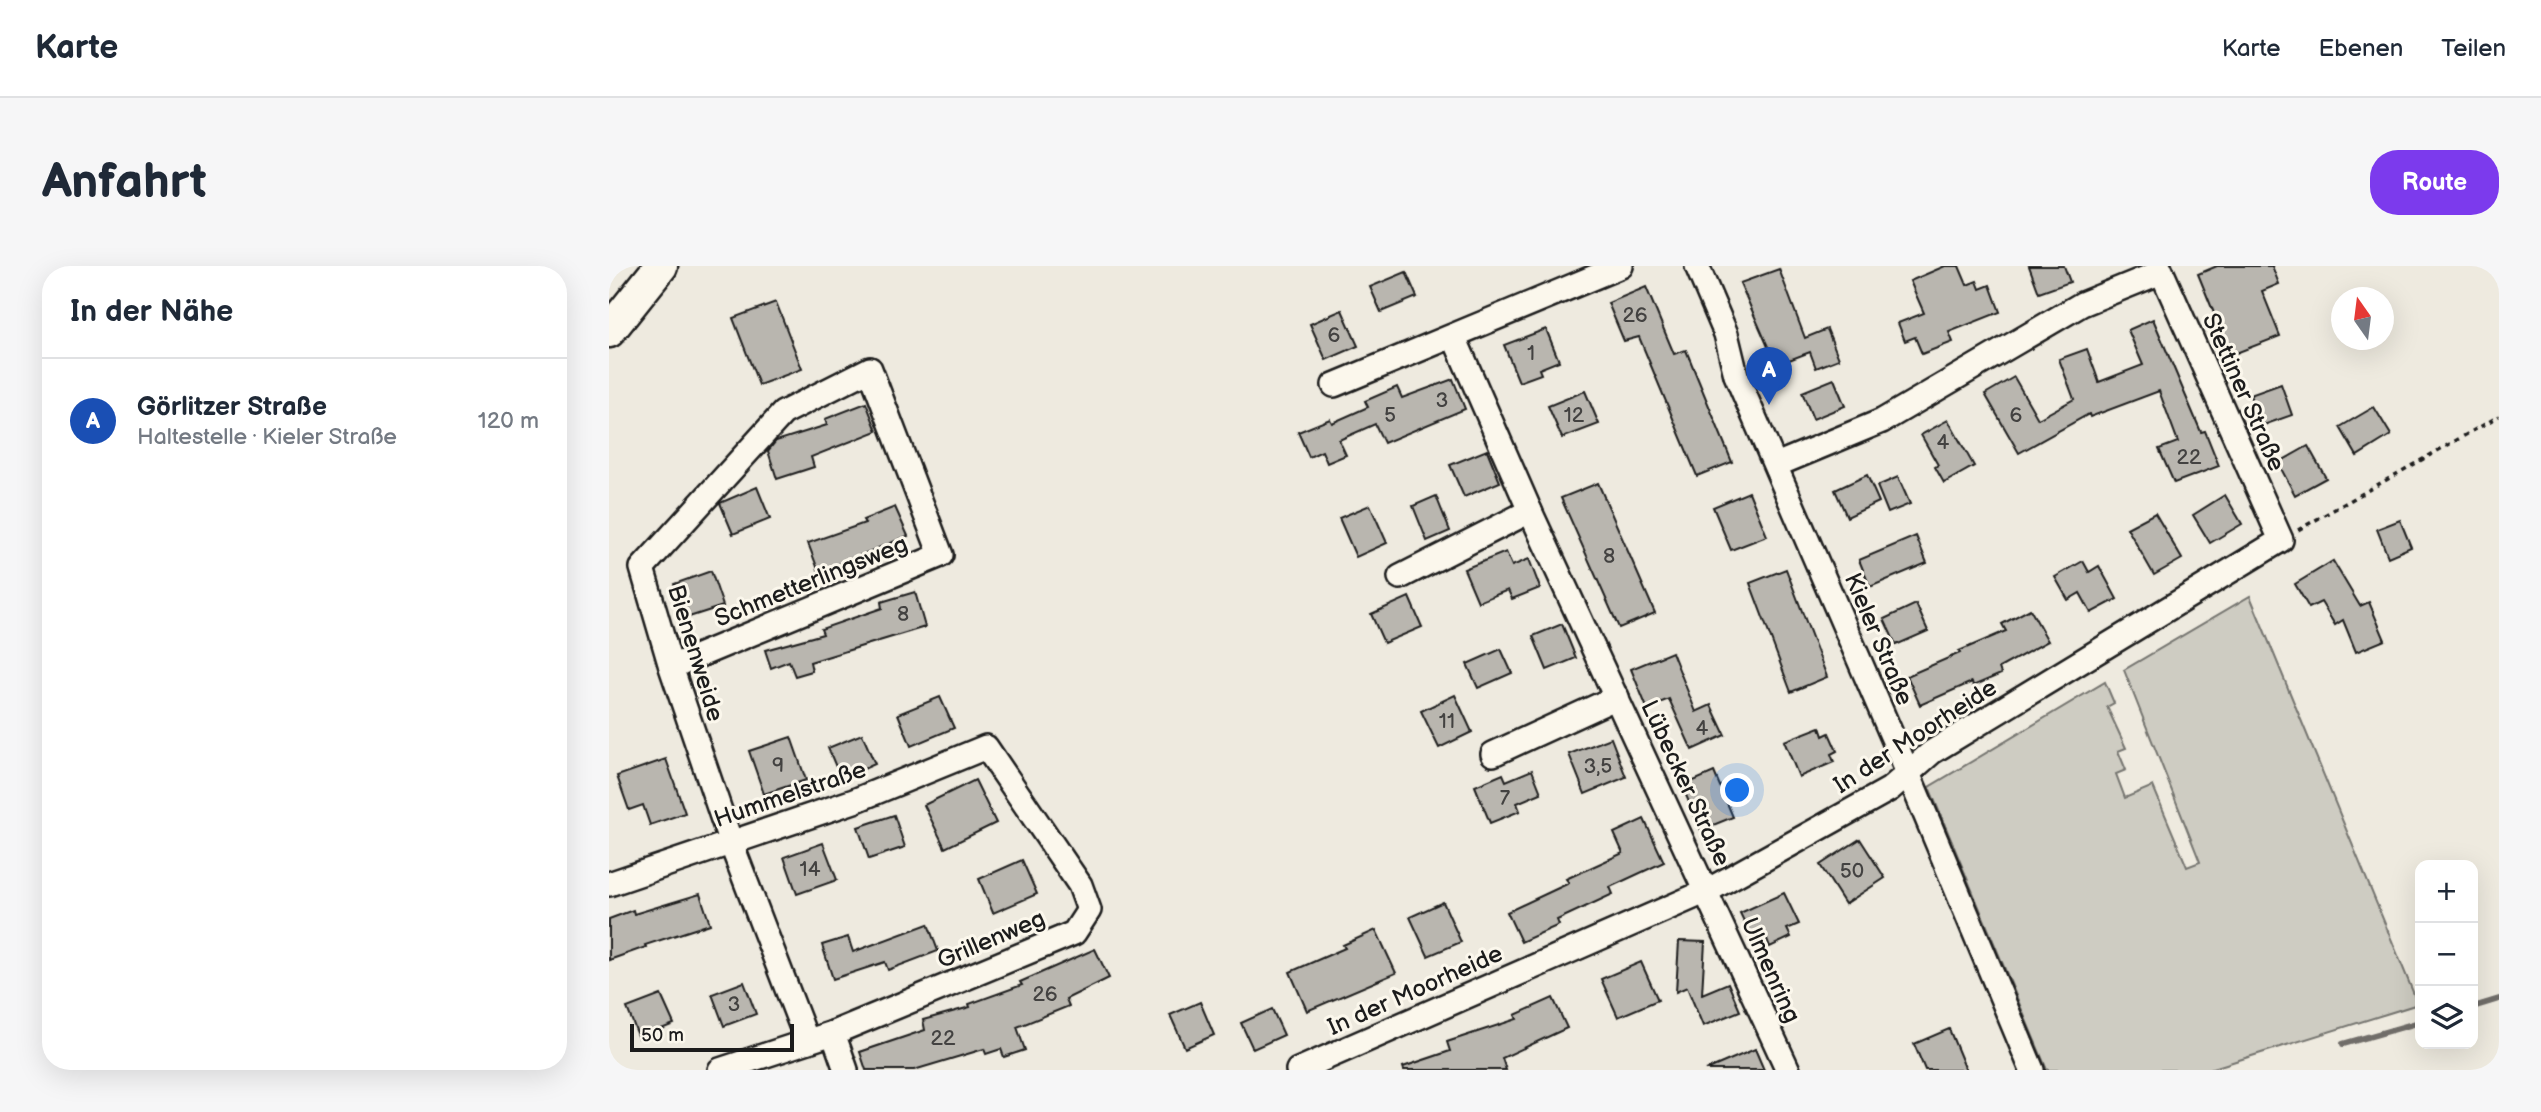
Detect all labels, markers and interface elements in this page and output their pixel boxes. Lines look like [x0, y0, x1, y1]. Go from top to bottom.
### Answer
text: Karte [35, 28, 118, 68]
text: Karte [2222, 34, 2280, 63]
text: Ebenen [2318, 34, 2403, 63]
text: Teilen [2441, 34, 2506, 63]
button: Route [2370, 150, 2499, 215]
text: Anfahrt [42, 153, 207, 212]
north arrow [2331, 287, 2394, 350]
text: In der Nähe [70, 294, 233, 330]
house number: 26 [1622, 303, 1648, 328]
street label: Stettiner Straße [2196, 309, 2291, 476]
house number: 6 [1328, 323, 1341, 348]
house number: 1 [1527, 341, 1535, 366]
pin: A [1746, 347, 1792, 405]
house number: 3 [1436, 388, 1448, 413]
text: Görlitzer Straße [137, 392, 327, 423]
house number: 5 [1384, 403, 1396, 428]
house number: 12 [1564, 403, 1585, 428]
house number: 6 [2010, 403, 2023, 428]
text: A [86, 407, 100, 435]
text: 120 m [478, 407, 539, 435]
text: Haltestelle · Kieler Straße [137, 423, 397, 451]
house number: 4 [1937, 430, 1950, 455]
house number: 22 [2177, 445, 2202, 470]
street label: Schmetterlingsweg [710, 529, 912, 633]
house number: 8 [1603, 544, 1615, 569]
street label: Kieler Straße [1838, 569, 1919, 710]
street label: Bienenweide [661, 581, 730, 725]
house number: 8 [897, 602, 909, 627]
street label: In der Moorheide [1828, 673, 2002, 800]
street label: Lübecker Straße [1635, 696, 1737, 871]
house number: 11 [1439, 709, 1455, 734]
house number: 4 [1696, 716, 1709, 741]
house number: 9 [772, 753, 784, 778]
house number: 3,5 [1584, 754, 1612, 779]
street label: Hummelstraße [710, 755, 870, 834]
your location [1720, 773, 1754, 807]
house number: 7 [1500, 786, 1511, 811]
house number: 14 [800, 857, 821, 882]
house number: 50 [1840, 859, 1864, 884]
map controls [2415, 860, 2478, 1049]
button: + [2415, 860, 2478, 923]
street label: Grillenweg [933, 904, 1050, 975]
street label: Ulmenring [1734, 913, 1807, 1027]
button: − [2415, 923, 2478, 986]
street label: In der Moorheide [1323, 939, 1507, 1042]
house number: 26 [1032, 982, 1058, 1007]
button: layers [2415, 986, 2478, 1049]
house number: 3 [728, 992, 740, 1017]
scale bar [630, 1021, 795, 1053]
text: 50 m [641, 1024, 684, 1047]
house number: 22 [931, 1026, 956, 1051]

